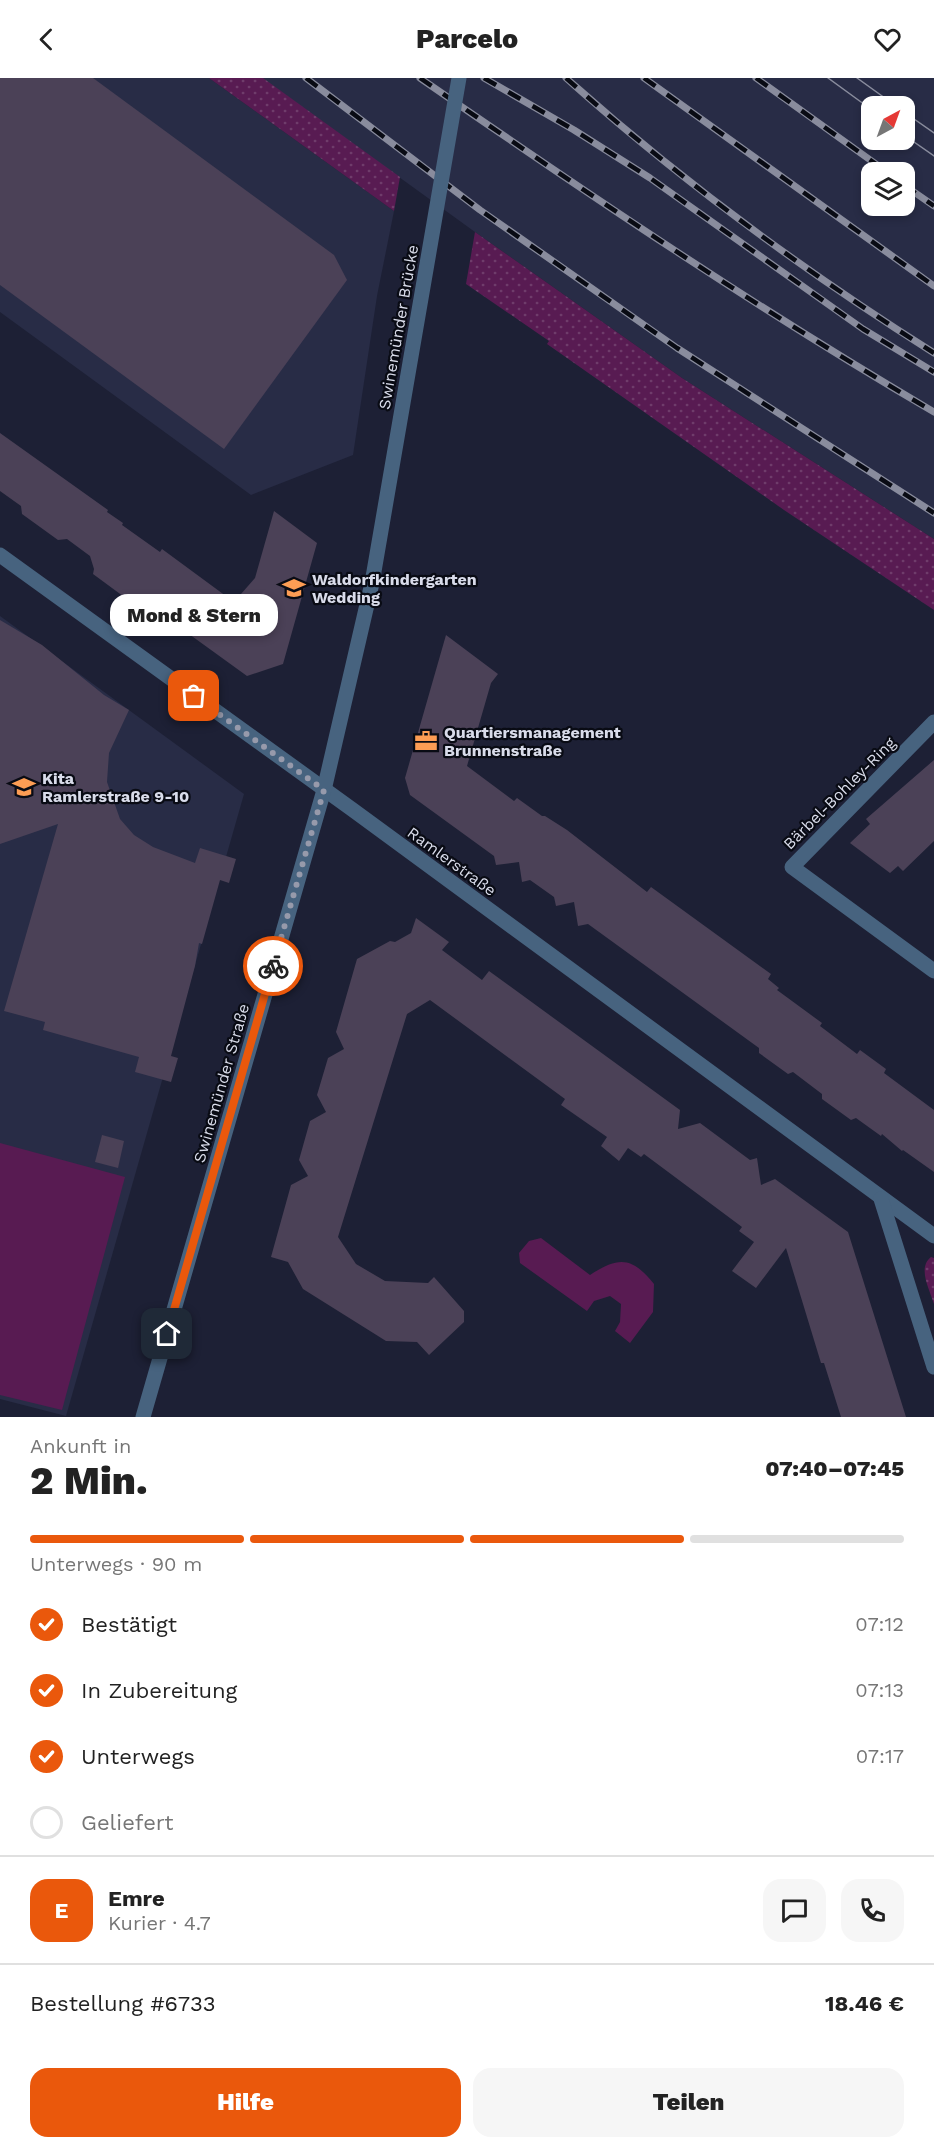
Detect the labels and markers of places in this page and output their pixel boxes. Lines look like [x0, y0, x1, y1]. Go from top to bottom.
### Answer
place label: Waldorfkindergarten Wedding [312, 570, 477, 607]
school or university icon: Waldorfkindergarten Wedding [281, 575, 307, 601]
callout: Mond & Stern [110, 594, 278, 636]
pin [168, 670, 219, 721]
place label: Quartiersmanagement Brunnenstraße [444, 723, 621, 760]
office icon: Quartiersmanagement Brunnenstraße [413, 728, 439, 754]
place label: Kita Ramlerstraße 9-10 [42, 769, 189, 806]
school or university icon: Kita Ramlerstraße 9-10 [11, 774, 37, 800]
pin [141, 1308, 192, 1359]

